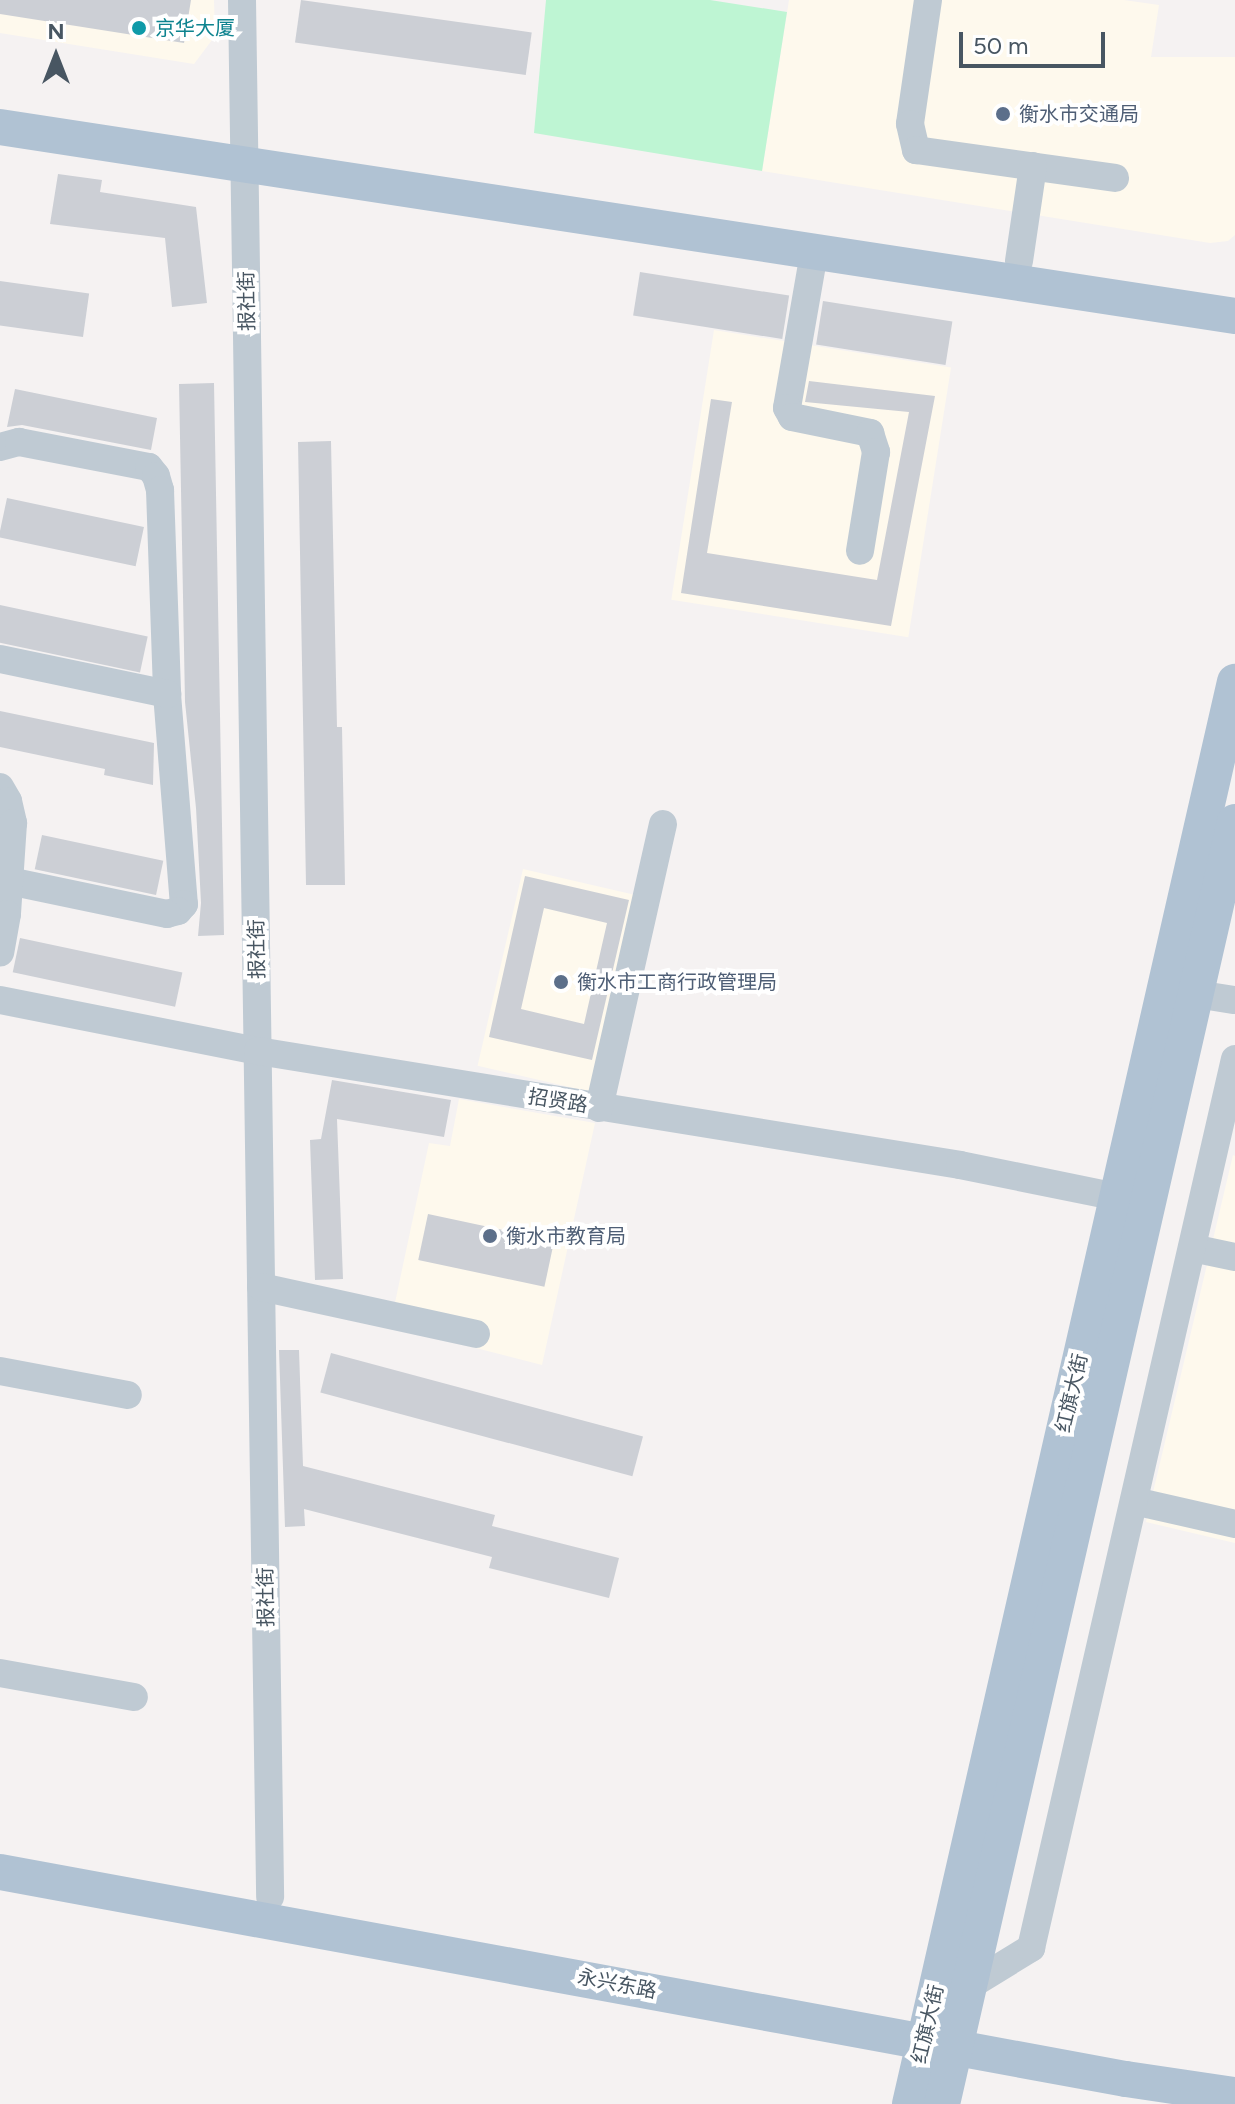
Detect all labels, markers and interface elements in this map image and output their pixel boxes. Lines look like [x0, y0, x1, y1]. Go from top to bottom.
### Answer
north arrow [16, 16, 96, 96]
place label: 京华大厦 [155, 16, 235, 40]
scale bar [963, 16, 1109, 66]
text: N [47, 18, 65, 45]
marker: 京华大厦 [130, 19, 148, 37]
text: 50 m [973, 31, 1029, 60]
place label: 衡水市交通局 [1019, 102, 1139, 126]
marker: 衡水市交通局 [994, 105, 1012, 123]
street label: 报社街 [234, 271, 260, 331]
street label: 报社街 [244, 919, 270, 979]
place label: 衡水市工商行政管理局 [577, 970, 777, 994]
marker: 衡水市工商行政管理局 [552, 973, 570, 991]
street label: 招贤路 [526, 1084, 590, 1118]
place label: 衡水市教育局 [506, 1224, 626, 1248]
marker: 衡水市教育局 [481, 1227, 499, 1245]
street label: 红旗大街 [1051, 1351, 1093, 1435]
street label: 报社街 [253, 1567, 279, 1627]
street label: 永兴东路 [575, 1965, 659, 2003]
street label: 红旗大街 [907, 1982, 949, 2066]

